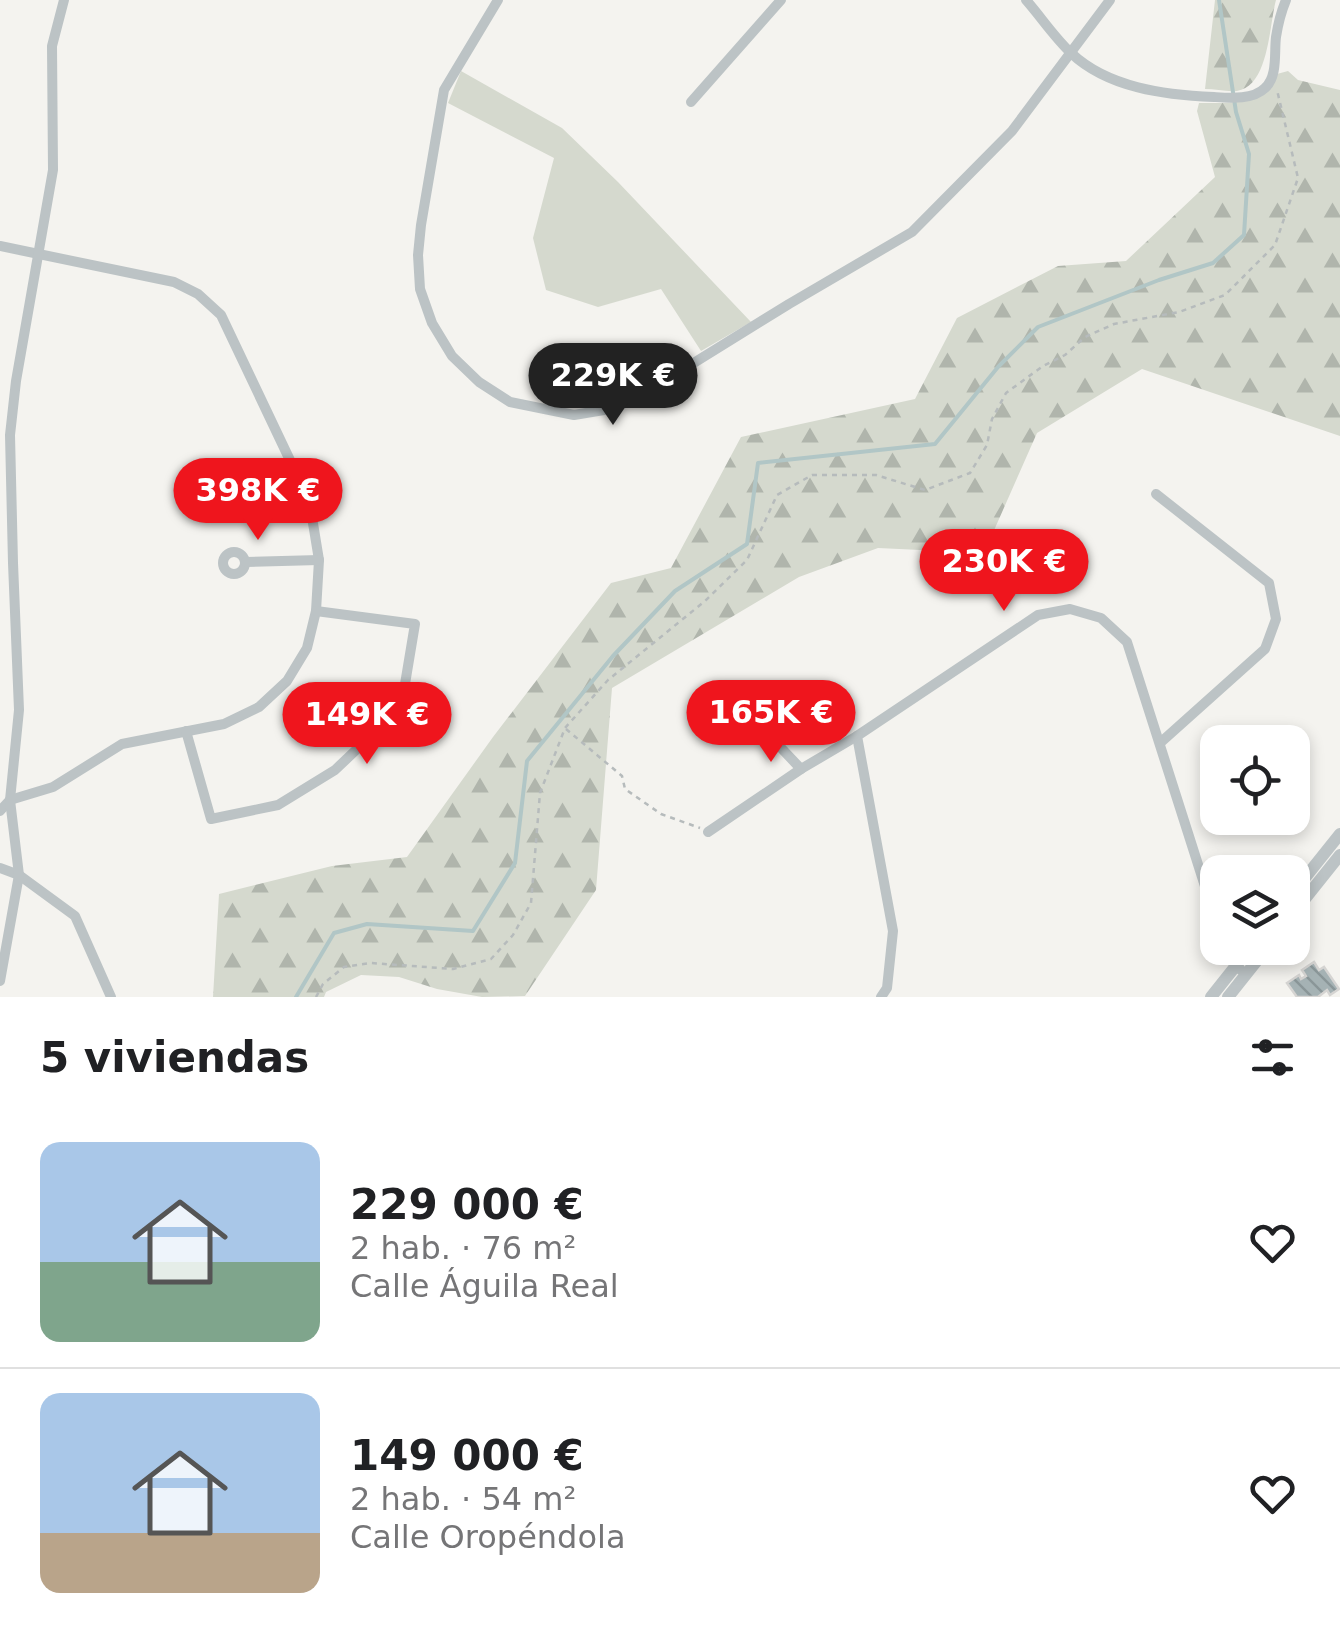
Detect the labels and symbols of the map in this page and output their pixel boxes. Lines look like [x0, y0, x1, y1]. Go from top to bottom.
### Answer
pin: 229K € [532, 343, 694, 428]
pin: 398K € [177, 458, 339, 543]
pin: 230K € [923, 529, 1085, 614]
pin: 165K € [690, 680, 852, 765]
pin: 149K € [286, 682, 448, 767]

